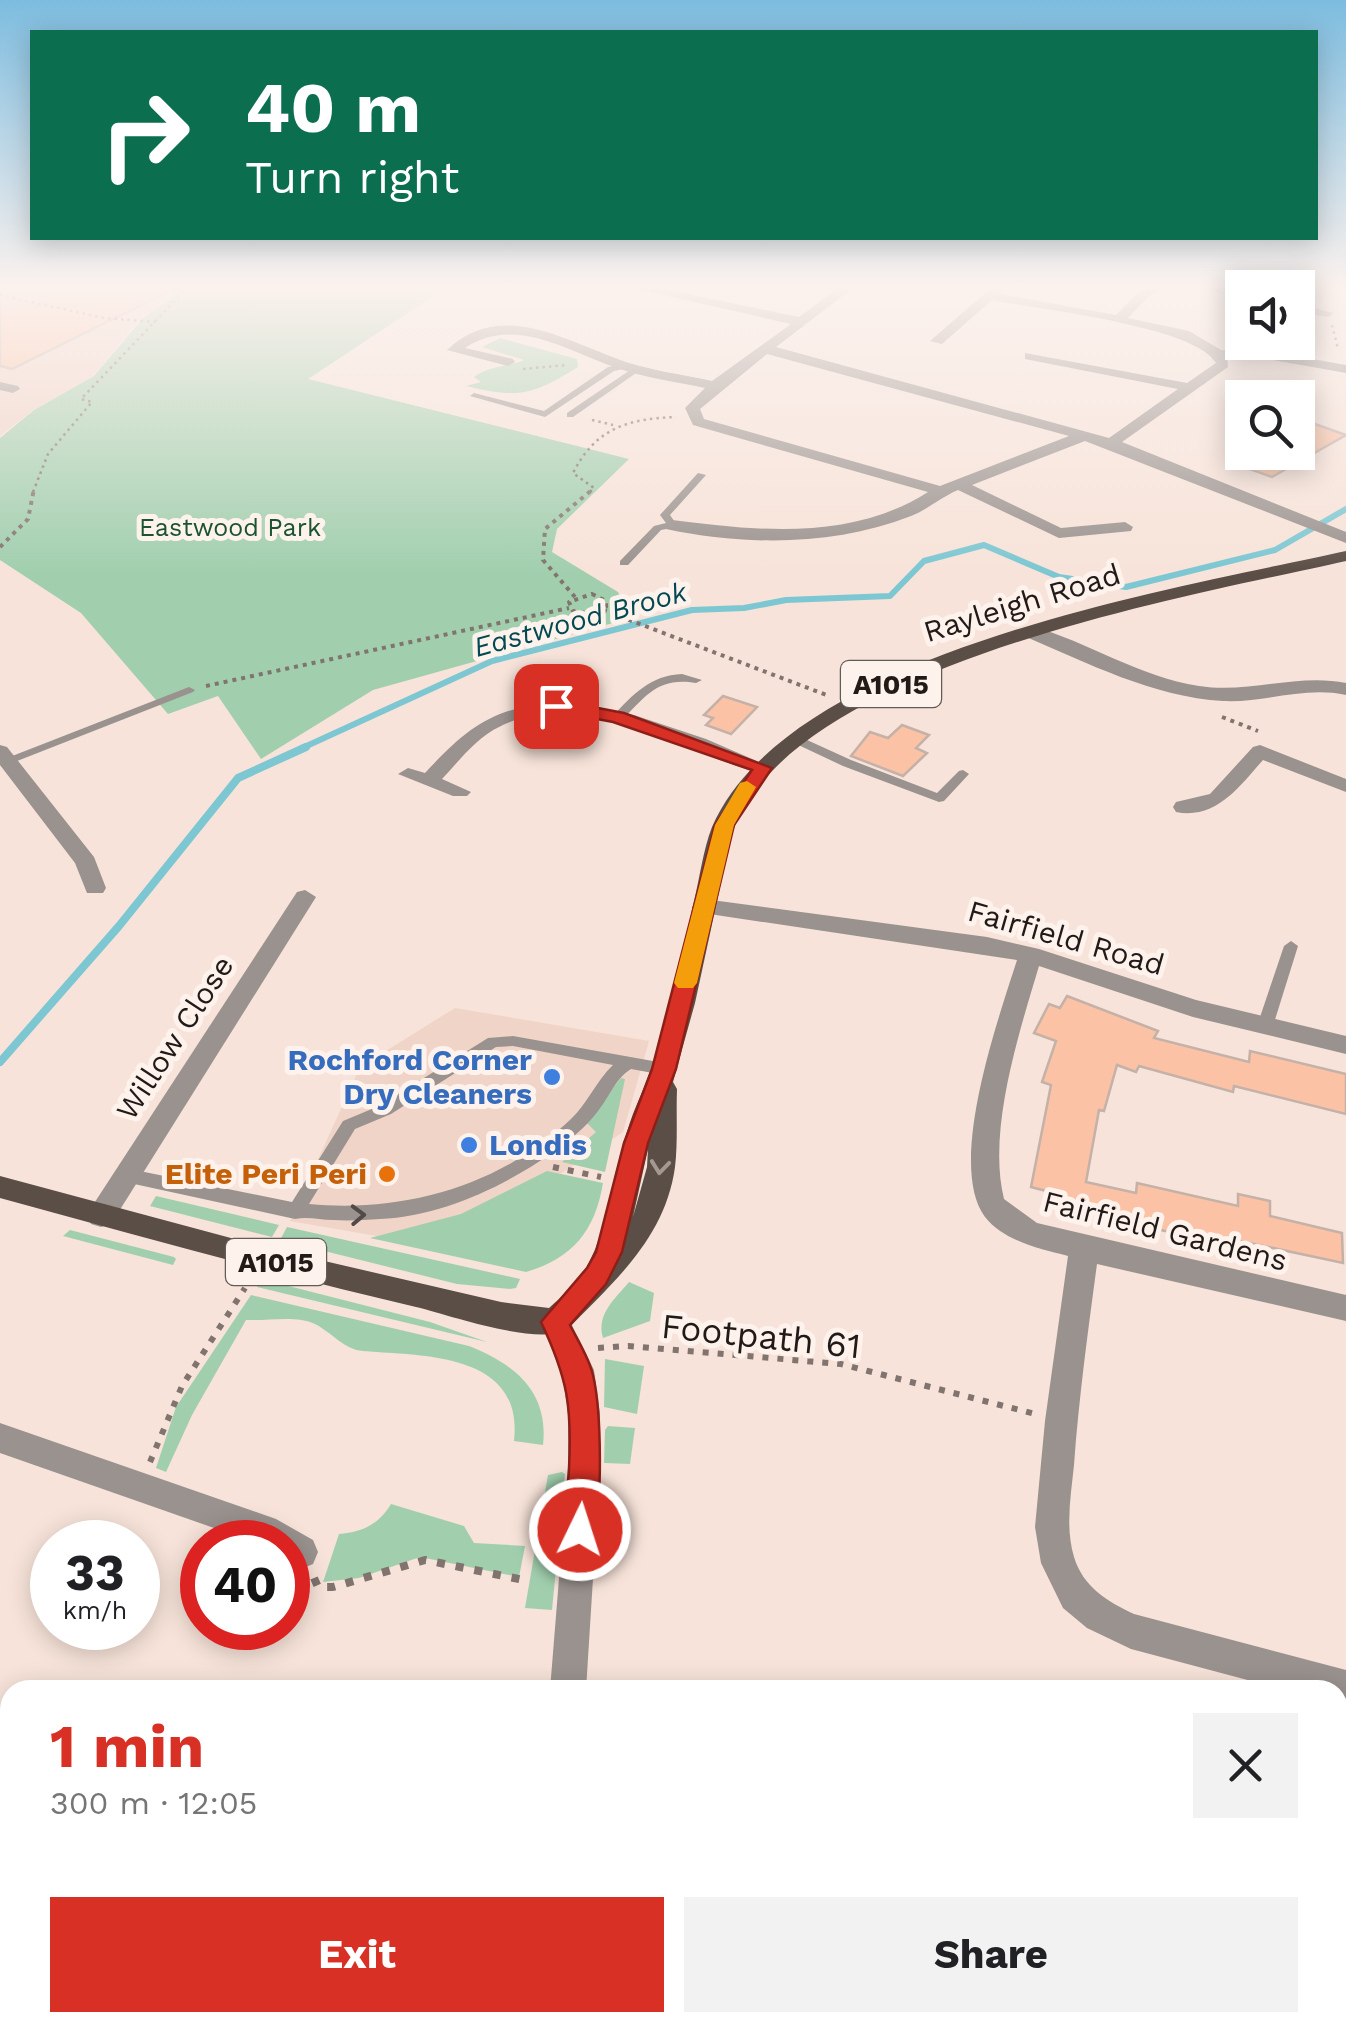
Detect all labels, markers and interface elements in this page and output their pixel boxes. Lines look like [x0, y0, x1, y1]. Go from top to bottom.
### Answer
text: 40 m [245, 67, 421, 149]
icon: right [80, 70, 210, 200]
text: Turn right [245, 151, 459, 204]
map controls [1225, 270, 1315, 470]
button: sound [1225, 270, 1315, 360]
button: search [1225, 380, 1315, 470]
park label: Eastwood Park [139, 513, 321, 542]
street label: Rayleigh Road [919, 556, 1125, 649]
water label: Eastwood Brook [470, 575, 691, 664]
road number: A1015 [841, 661, 941, 707]
pin [514, 664, 599, 749]
icon: arrive [529, 679, 584, 734]
street label: Fairfield Road [964, 893, 1168, 982]
street label: Willow Close [109, 949, 241, 1126]
place label: Rochford Corner Dry Cleaners [288, 1042, 532, 1111]
marker: Rochford Corner Dry Cleaners [541, 1066, 563, 1088]
place label: Londis [489, 1127, 587, 1162]
marker: Londis [458, 1134, 480, 1156]
place label: Elite Peri Peri [165, 1156, 367, 1191]
one-way arrow [650, 1159, 671, 1175]
marker: Elite Peri Peri [376, 1163, 398, 1185]
street label: Fairfield Gardens [1039, 1183, 1291, 1278]
one-way arrow [351, 1205, 367, 1226]
road number: A1015 [226, 1239, 326, 1285]
street label: Footpath 61 [659, 1305, 863, 1367]
position arrow [528, 1478, 632, 1582]
speed limit sign: 40 [180, 1520, 310, 1650]
text: 33 [65, 1543, 125, 1602]
text: km/h [63, 1596, 127, 1625]
text: 1 min [50, 1711, 204, 1782]
button: close [1193, 1713, 1298, 1818]
text: 300 m · 12:05 [50, 1784, 257, 1822]
button: Exit [50, 1897, 664, 2012]
button: Share [684, 1897, 1298, 2012]

